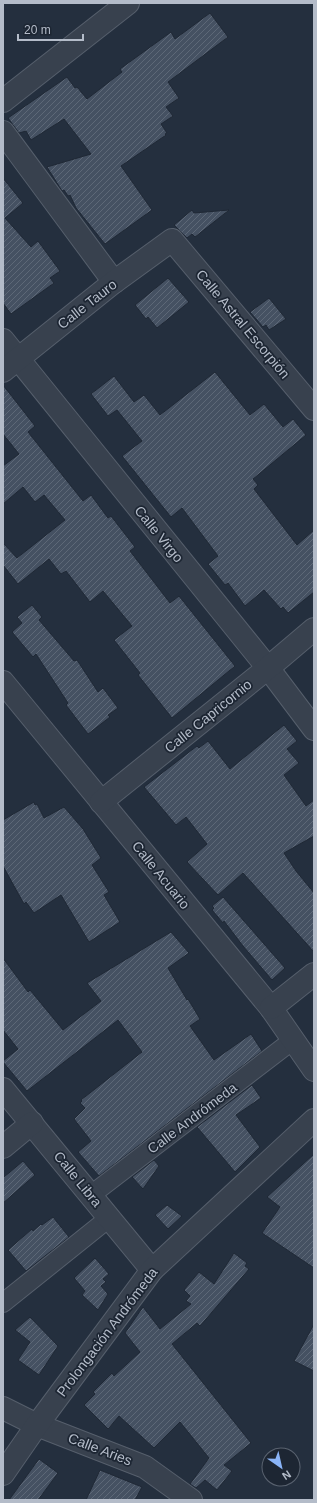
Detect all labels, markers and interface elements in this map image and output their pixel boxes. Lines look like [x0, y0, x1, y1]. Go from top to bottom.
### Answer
scale bar [18, 16, 83, 42]
text: 20 m [24, 23, 51, 37]
street label: Calle Astral Escorpión [193, 266, 293, 382]
street label: Calle Tauro [54, 276, 120, 332]
street label: Calle Virgo [131, 502, 187, 566]
street label: Calle Capricornio [161, 676, 255, 756]
street label: Calle Acuario [129, 838, 193, 912]
street label: Calle Andrómeda [144, 1079, 240, 1157]
street label: Calle Libra [51, 1148, 105, 1210]
street label: Prolongación Andrómeda [53, 1264, 161, 1400]
street label: Calle Aries [66, 1430, 134, 1468]
north arrow [261, 1447, 301, 1487]
text: N [280, 1468, 293, 1483]

